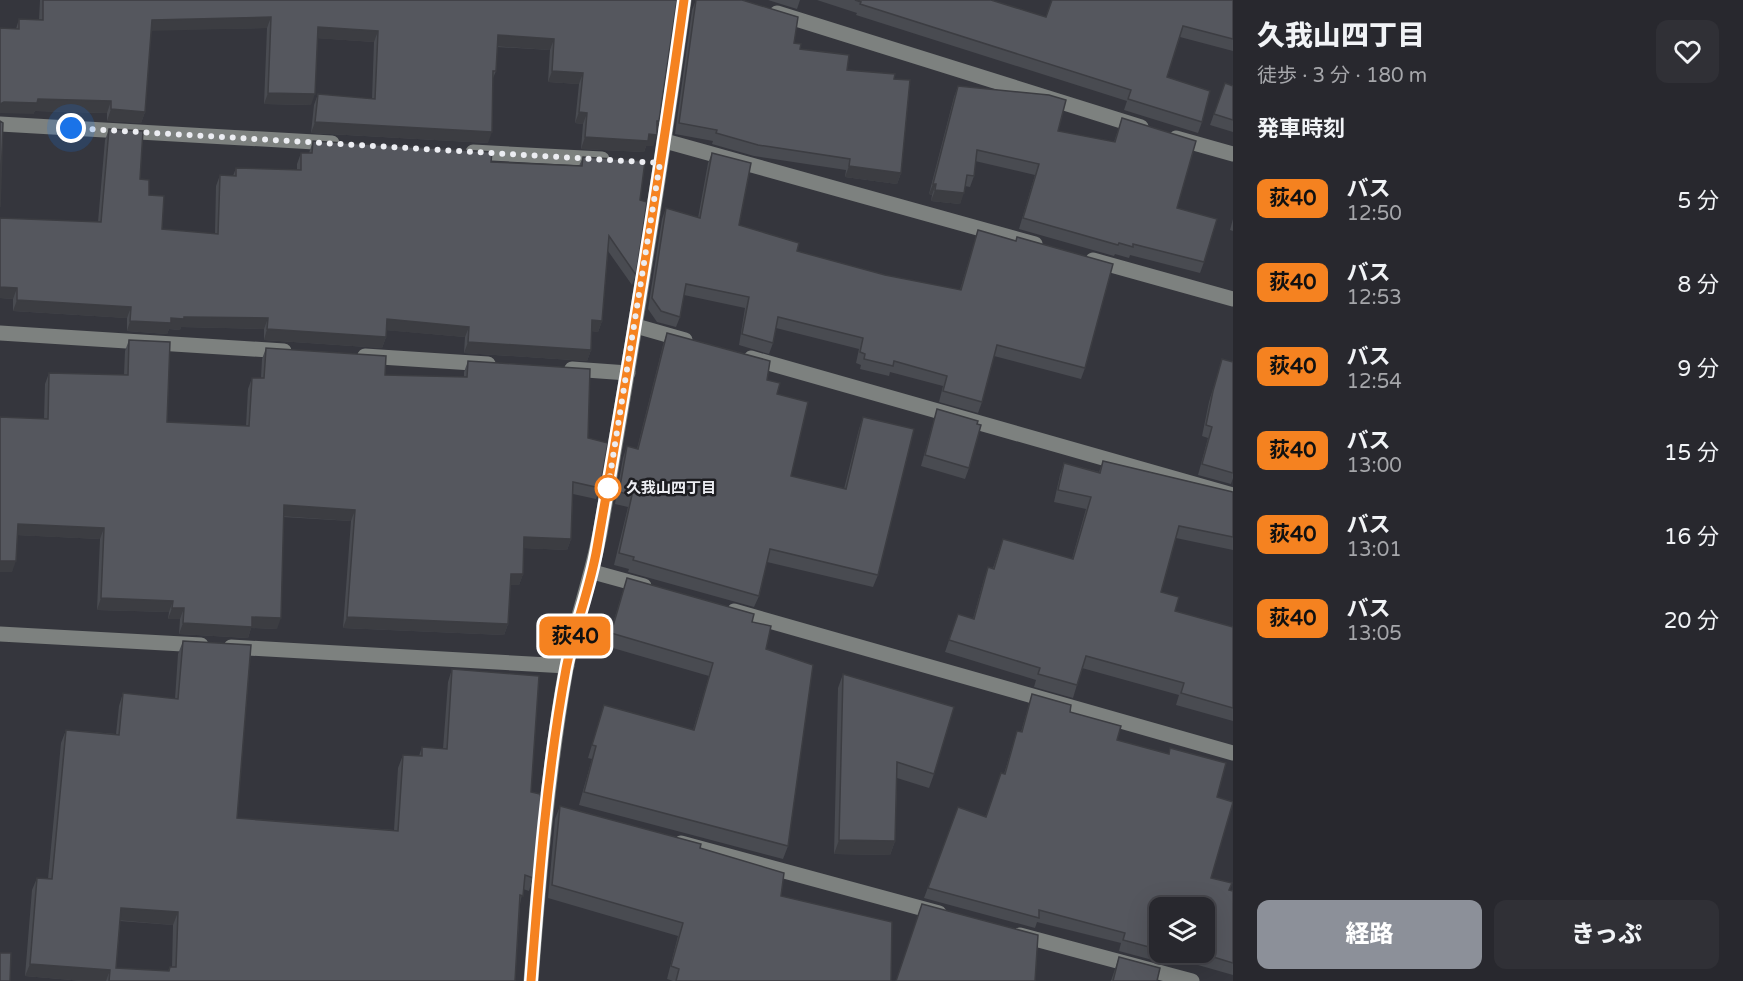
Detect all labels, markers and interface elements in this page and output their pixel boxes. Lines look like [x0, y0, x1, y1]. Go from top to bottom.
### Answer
text: 久我山四丁目 [1257, 19, 1425, 53]
button: heart [1656, 20, 1719, 83]
text: 徒歩 · 3 分 · 180 m [1257, 64, 1427, 88]
your location [56, 113, 86, 143]
text: 発車時刻 [1257, 116, 1345, 142]
text: バス [1346, 176, 1390, 202]
text: 荻40 [1269, 186, 1316, 211]
text: 5 分 [1677, 188, 1719, 214]
text: 12:50 [1346, 202, 1402, 226]
text: バス [1346, 260, 1390, 286]
text: 荻40 [1269, 270, 1316, 295]
text: 8 分 [1677, 272, 1719, 298]
text: 12:53 [1346, 286, 1402, 310]
text: バス [1346, 344, 1390, 370]
text: 荻40 [1269, 354, 1316, 379]
text: 9 分 [1677, 356, 1719, 382]
text: 12:54 [1346, 370, 1402, 394]
text: バス [1346, 428, 1390, 454]
text: 荻40 [1269, 438, 1316, 463]
text: 15 分 [1664, 440, 1719, 466]
text: 13:00 [1346, 454, 1402, 478]
marker: 久我山四丁目 [595, 475, 621, 501]
place label: 久我山四丁目 [626, 479, 716, 497]
text: バス [1346, 512, 1390, 538]
text: 荻40 [1269, 522, 1316, 547]
text: 16 分 [1664, 524, 1719, 550]
text: 13:01 [1346, 538, 1402, 562]
text: バス [1346, 596, 1390, 622]
text: 荻40 [1269, 606, 1316, 631]
text: 20 分 [1664, 608, 1719, 634]
line badge: 荻40 [540, 616, 610, 656]
text: 13:05 [1346, 622, 1402, 646]
text: 荻40 [551, 624, 599, 649]
map controls [1149, 897, 1215, 963]
button: layers [1149, 897, 1215, 963]
button: 経路 [1257, 900, 1482, 969]
button: きっぷ [1494, 900, 1719, 969]

